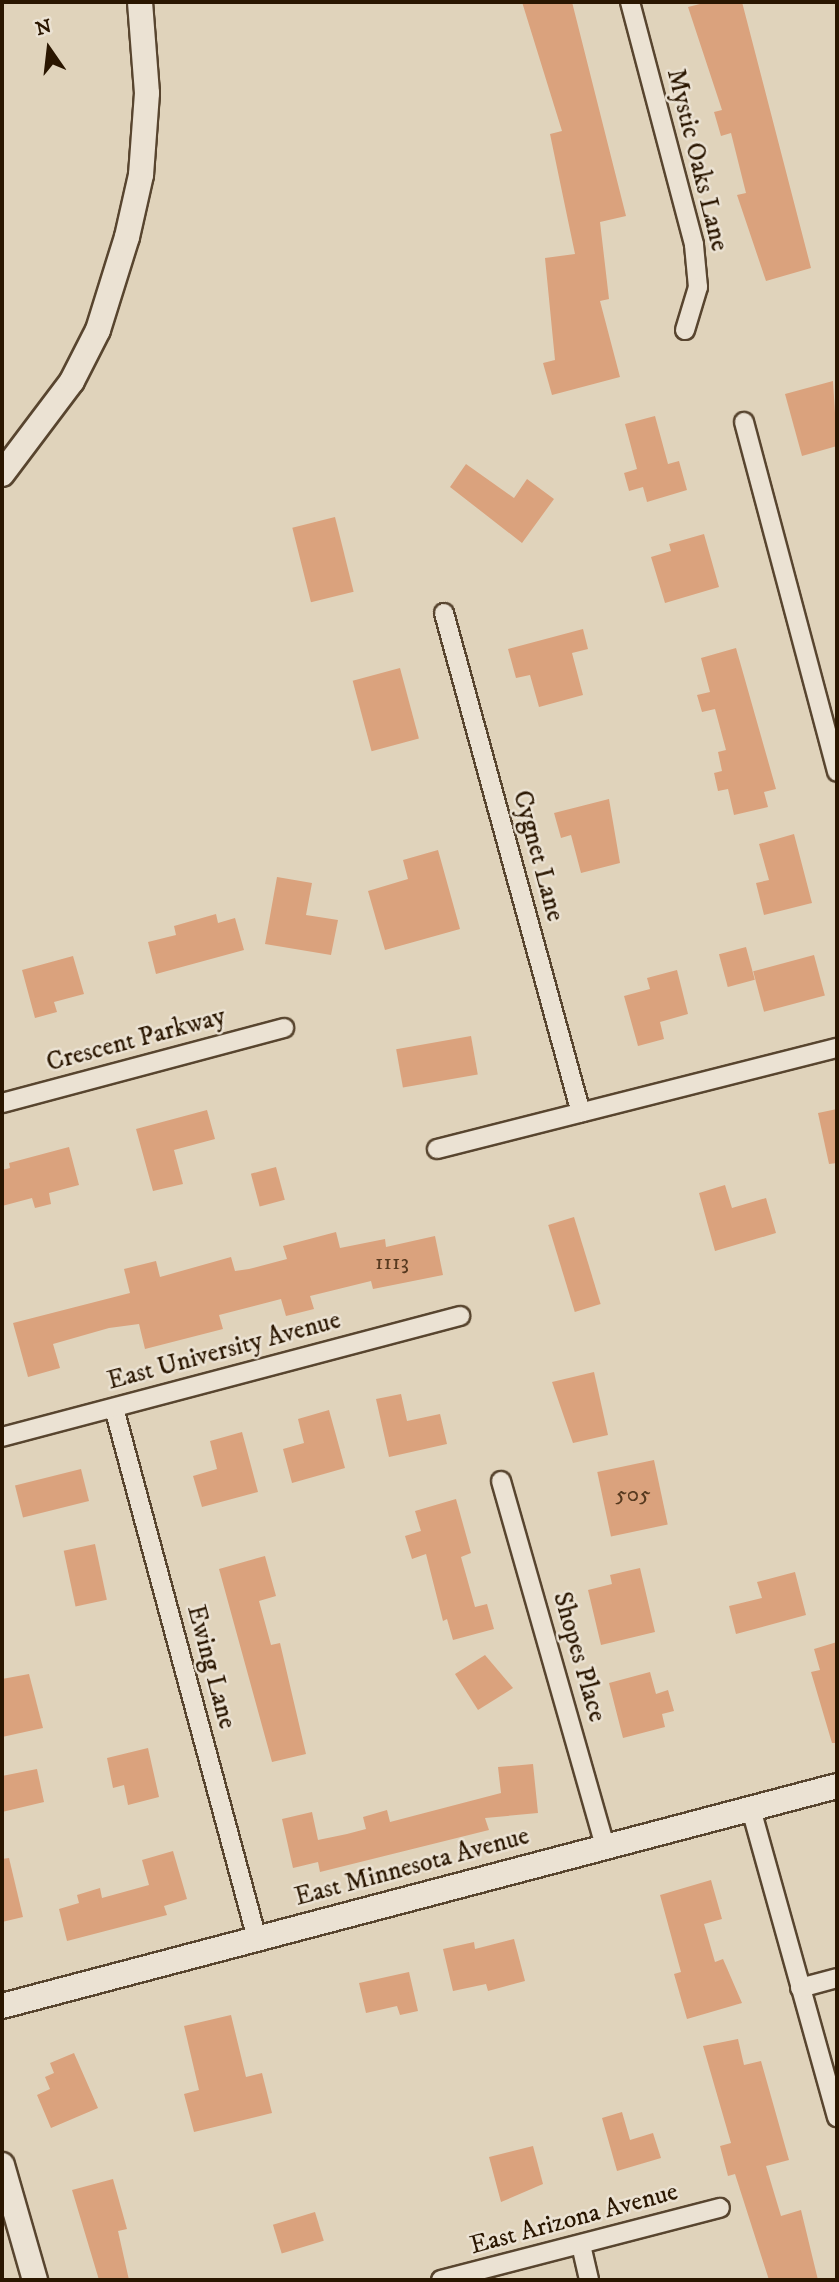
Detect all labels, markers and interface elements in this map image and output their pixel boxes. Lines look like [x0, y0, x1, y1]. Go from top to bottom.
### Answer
north arrow [14, 14, 84, 84]
text: N [33, 15, 54, 41]
street label: Mystic Oaks Lane [659, 66, 735, 254]
street label: Cygnet Lane [506, 787, 570, 925]
street label: Crescent Parkway [43, 1001, 229, 1079]
house number: 1113 [375, 1249, 409, 1277]
street label: East University Avenue [104, 1305, 344, 1397]
house number: 505 [615, 1481, 651, 1509]
street label: Shopes Place [546, 1588, 612, 1726]
street label: Ewing Lane [179, 1602, 243, 1732]
street label: East Minnesota Avenue [291, 1821, 533, 1913]
street label: East Arizona Avenue [467, 2176, 681, 2262]

